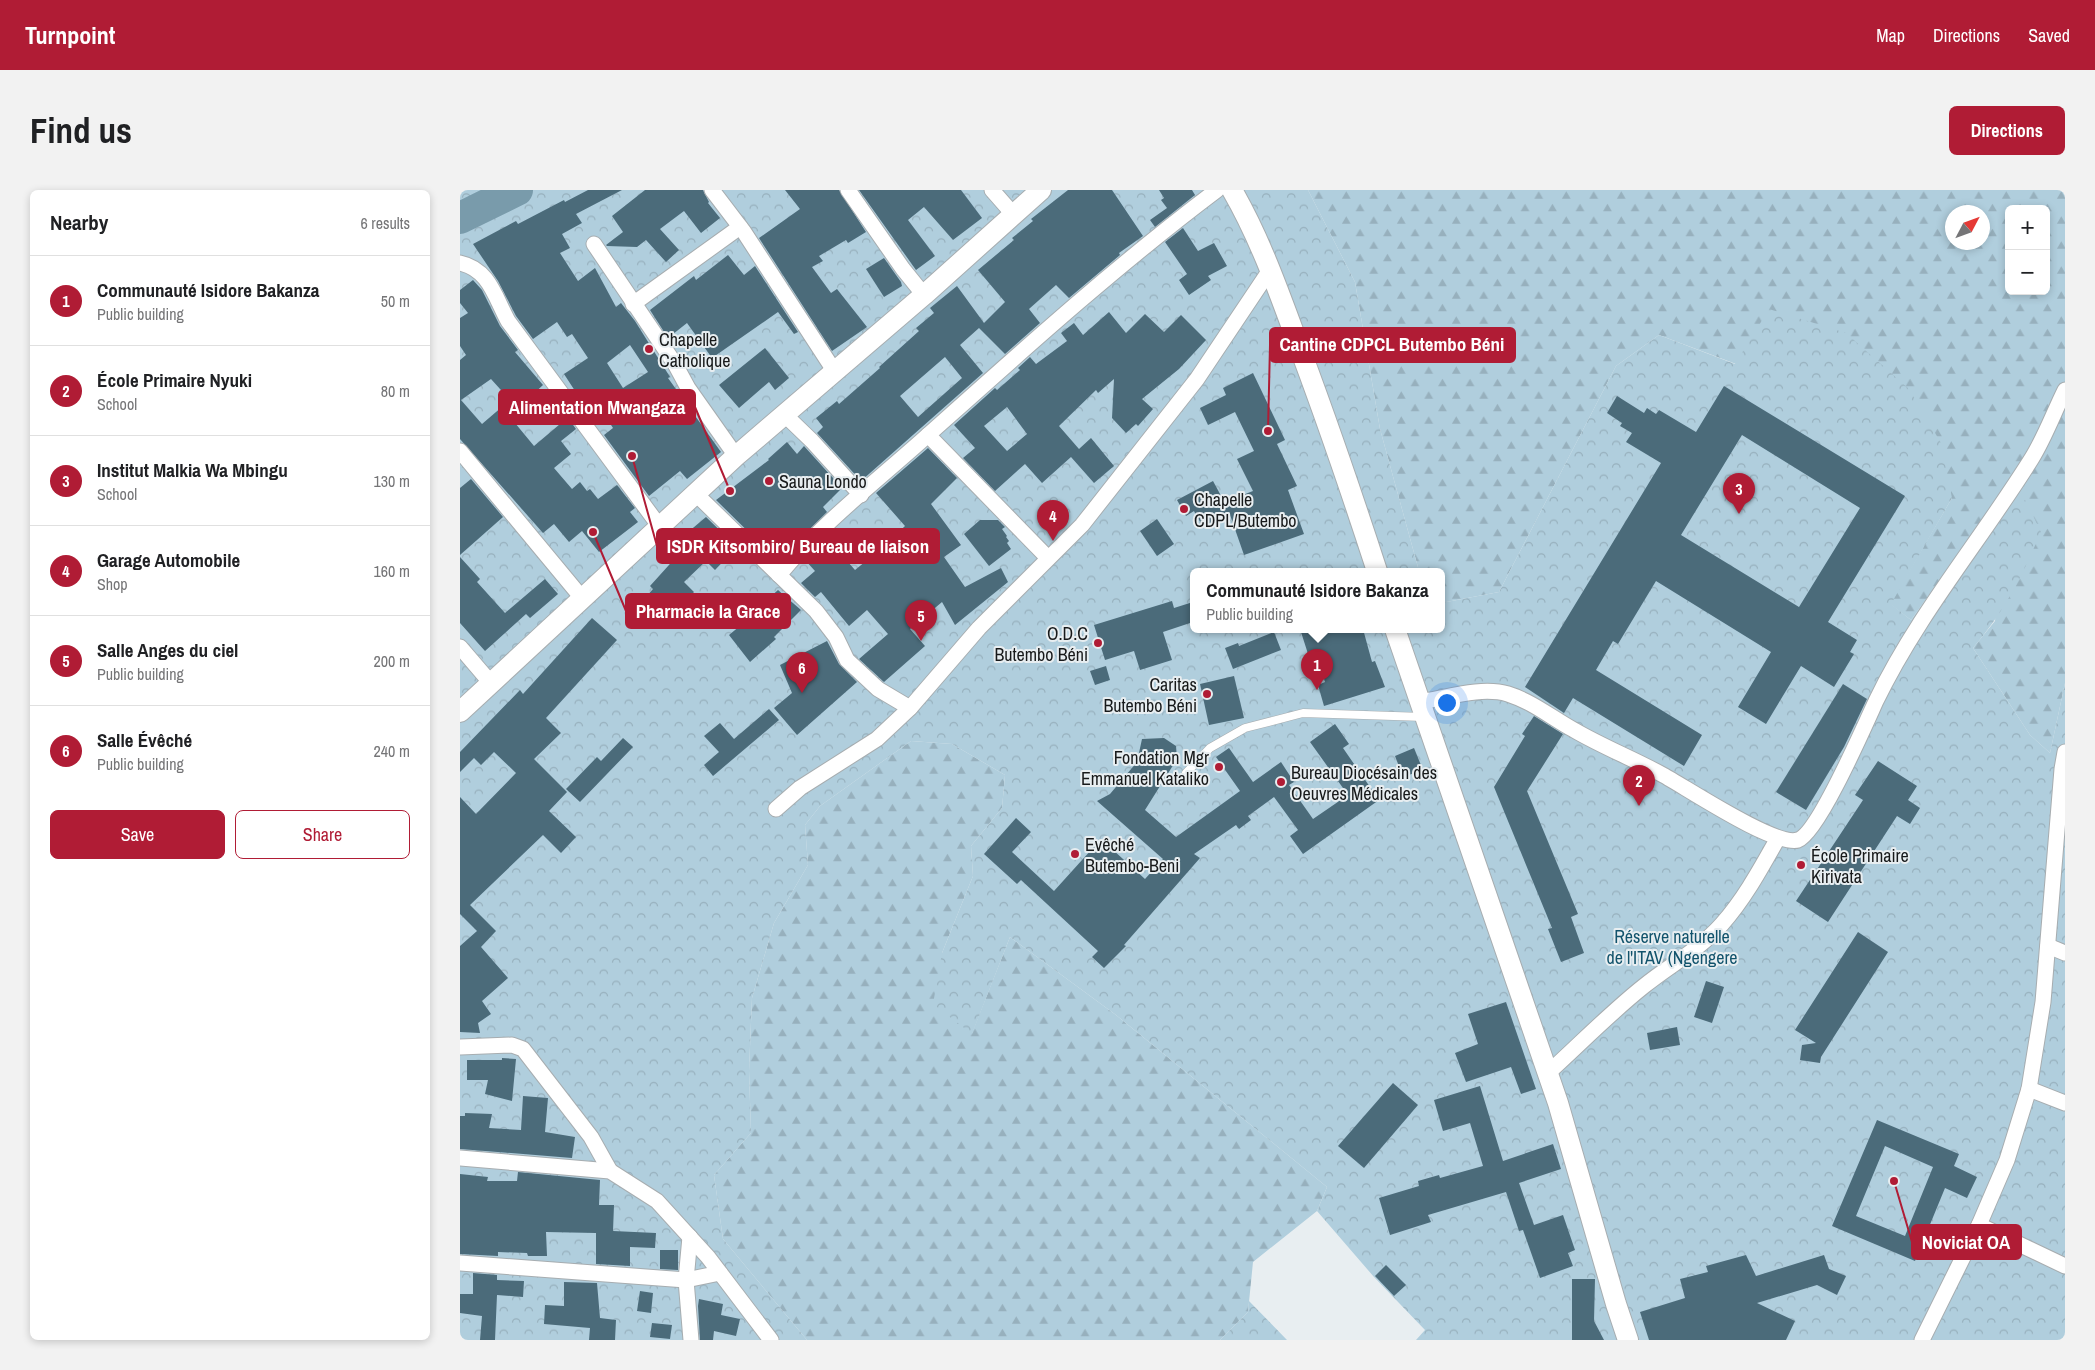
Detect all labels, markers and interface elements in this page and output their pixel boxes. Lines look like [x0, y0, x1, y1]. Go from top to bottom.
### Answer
text: Turnpoint [25, 19, 115, 51]
text: Map [1876, 23, 1905, 48]
text: Directions [1933, 23, 2000, 48]
text: Saved [2028, 23, 2070, 48]
button: Directions [1949, 106, 2065, 155]
text: Find us [30, 107, 132, 154]
north arrow [1945, 205, 1990, 250]
map controls [2005, 205, 2050, 295]
button: + [2005, 205, 2050, 250]
text: Nearby [50, 208, 108, 237]
text: 6 results [360, 212, 410, 234]
button: − [2005, 250, 2050, 295]
text: Communauté Isidore Bakanza [97, 277, 320, 303]
text: 1 [62, 290, 70, 312]
text: 50 m [381, 290, 410, 312]
text: Public building [97, 303, 184, 325]
place label: Chapelle Catholique [659, 327, 730, 373]
callout: Cantine CDPCL Butembo Béni [1270, 328, 1515, 362]
text: Cantine CDPCL Butembo Béni [1280, 331, 1504, 357]
marker: Chapelle Catholique [643, 343, 655, 355]
text: École Primaire Nyuki [97, 367, 252, 393]
text: 2 [62, 380, 70, 402]
text: 80 m [381, 380, 410, 402]
callout: Alimentation Mwangaza [499, 390, 695, 424]
text: School [97, 393, 137, 415]
text: Alimentation Mwangaza [509, 394, 686, 420]
text: Institut Malkia Wa Mbingu [97, 457, 288, 483]
place label: Sauna Londo [779, 469, 867, 494]
text: 3 [62, 470, 70, 492]
text: 130 m [374, 470, 410, 492]
pin: 3 [1723, 473, 1755, 514]
marker: Sauna Londo [763, 475, 775, 487]
text: School [97, 483, 137, 505]
place label: Chapelle CDPL/Butembo [1194, 487, 1297, 533]
pin: 4 [1037, 500, 1069, 541]
marker: Chapelle CDPL/Butembo [1178, 503, 1190, 515]
callout: ISDR Kitsombiro/ Bureau de liaison [657, 529, 939, 563]
text: ISDR Kitsombiro/ Bureau de liaison [667, 533, 929, 559]
text: Garage Automobile [97, 547, 240, 573]
text: 4 [62, 560, 70, 582]
text: 160 m [374, 560, 410, 582]
popup [1190, 568, 1445, 633]
text: Shop [97, 573, 128, 595]
text: Communauté Isidore Bakanza [1206, 577, 1429, 603]
callout: Pharmacie la Grace [626, 594, 790, 628]
text: Pharmacie la Grace [636, 598, 781, 624]
pin: 5 [905, 600, 937, 641]
text: Public building [1206, 603, 1293, 625]
place label: O.D.C Butembo Béni [994, 621, 1088, 667]
text: Salle Anges du ciel [97, 637, 238, 663]
marker: O.D.C Butembo Béni [1092, 637, 1104, 649]
pin: 1 [1301, 649, 1333, 690]
text: 5 [62, 650, 70, 672]
text: 200 m [374, 650, 410, 672]
pin: 6 [786, 652, 818, 693]
text: Public building [97, 663, 184, 685]
place label: Caritas Butembo Béni [1103, 672, 1197, 718]
marker: Caritas Butembo Béni [1201, 688, 1213, 700]
your location [1434, 690, 1460, 716]
text: Salle Évêché [97, 727, 192, 753]
text: 6 [62, 740, 70, 762]
text: 240 m [374, 740, 410, 762]
place label: Fondation Mgr Emmanuel Kataliko [1081, 745, 1209, 791]
text: Public building [97, 753, 184, 775]
place label: Bureau Diocésain des Oeuvres Médicales [1291, 760, 1437, 806]
marker: Fondation Mgr Emmanuel Kataliko [1213, 761, 1225, 773]
pin: 2 [1623, 765, 1655, 806]
marker: Bureau Diocésain des Oeuvres Médicales [1275, 776, 1287, 788]
button: Save [50, 810, 225, 859]
button: Share [235, 810, 410, 859]
place label: Evêché Butembo-Beni [1085, 832, 1179, 878]
place label: École Primaire Kirivata [1811, 843, 1909, 889]
marker: Evêché Butembo-Beni [1069, 848, 1081, 860]
marker: École Primaire Kirivata [1795, 859, 1807, 871]
park label: Réserve naturelle de l'ITAV (Ngengere [1606, 924, 1738, 970]
callout: Noviciat OA [1912, 1225, 2021, 1259]
text: Noviciat OA [1922, 1229, 2011, 1255]

